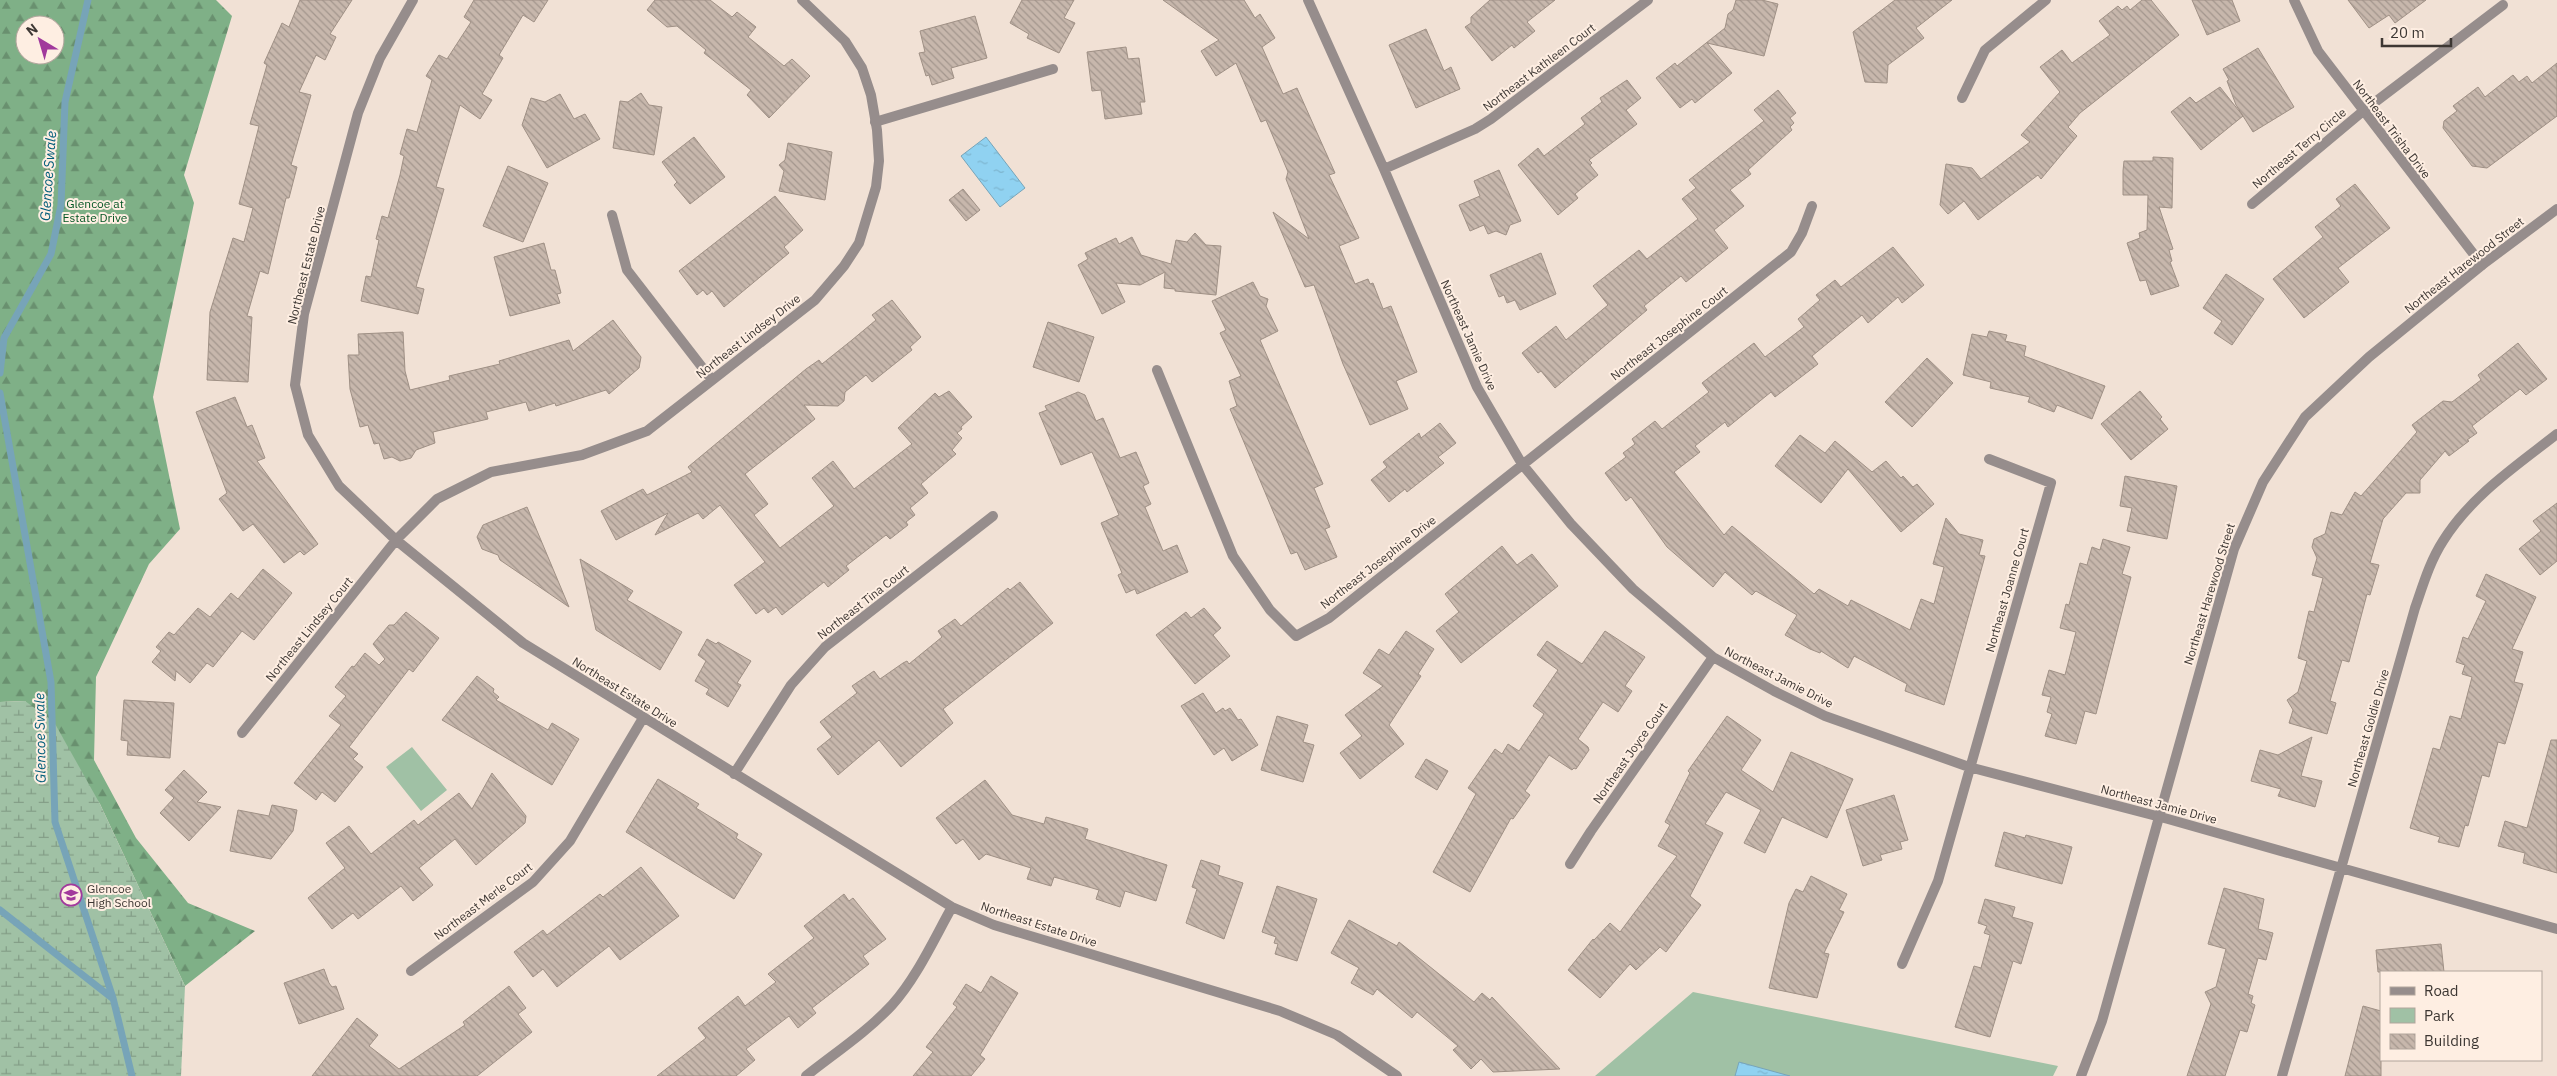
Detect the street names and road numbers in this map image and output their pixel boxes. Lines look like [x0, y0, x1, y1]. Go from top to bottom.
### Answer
street label: Northeast Kathleen Court [1480, 20, 1598, 114]
street label: Northeast Trisha Drive [2350, 77, 2434, 182]
street label: Northeast Terry Circle [2249, 104, 2349, 192]
street label: Northeast Estate Drive [284, 204, 328, 326]
street label: Northeast Harewood Street [2401, 214, 2527, 316]
street label: Northeast Jamie Drive [1438, 277, 1500, 393]
street label: Northeast Josephine Court [1607, 283, 1731, 383]
street label: Northeast Lindsey Drive [693, 290, 803, 381]
street label: Northeast Josephine Drive [1317, 512, 1439, 612]
street label: Northeast Harewood Street [2180, 521, 2238, 667]
street label: Northeast Joanne Court [1982, 526, 2032, 654]
street label: Northeast Tina Court [814, 562, 912, 642]
street label: Northeast Lindsey Court [262, 574, 356, 684]
street label: Northeast Jamie Drive [1722, 643, 1836, 711]
street label: Northeast Estate Drive [570, 653, 681, 731]
street label: Northeast Goldie Drive [2344, 667, 2392, 789]
street label: Northeast Joyce Court [1589, 699, 1671, 807]
street label: Northeast Jamie Drive [2099, 781, 2219, 827]
street label: Northeast Merle Court [431, 859, 535, 943]
street label: Northeast Estate Drive [979, 898, 1099, 950]

